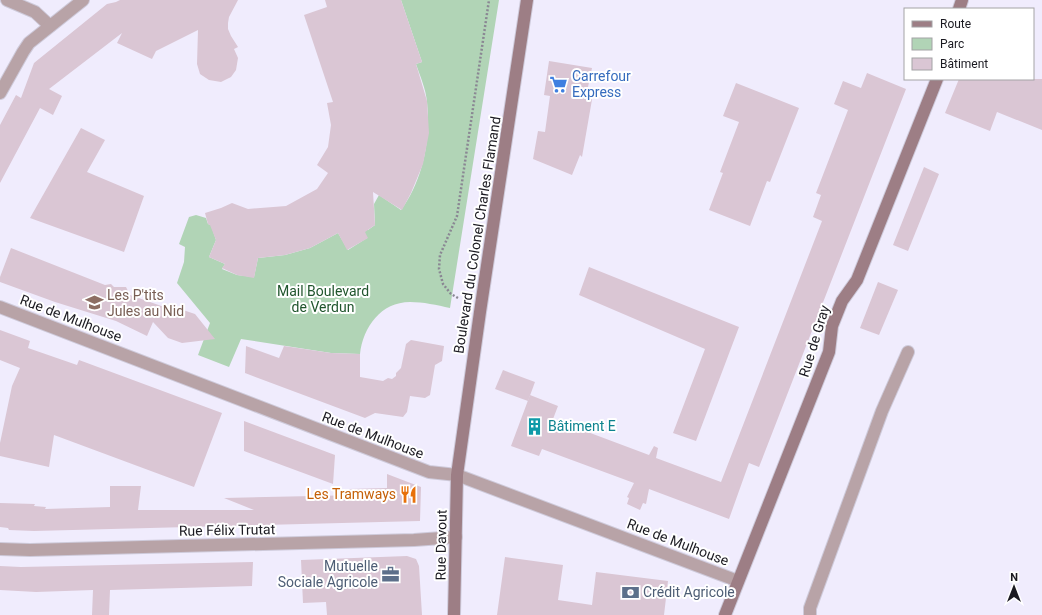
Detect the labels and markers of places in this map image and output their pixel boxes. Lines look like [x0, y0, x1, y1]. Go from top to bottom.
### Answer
place label: Carrefour Express [572, 68, 631, 100]
supermarket icon: Carrefour Express [549, 74, 569, 94]
place label: Les P'tits Jules au Nid [107, 287, 184, 319]
school or university icon: Les P'tits Jules au Nid [84, 293, 104, 313]
building icon: Bâtiment E [525, 416, 545, 436]
place label: Bâtiment E [548, 418, 616, 434]
restaurant icon: Les Tramways [399, 484, 419, 504]
place label: Les Tramways [307, 486, 396, 502]
place label: Mutuelle Sociale Agricole [278, 558, 378, 590]
office icon: Mutuelle Sociale Agricole [381, 564, 401, 584]
bank icon: Crédit Agricole [620, 582, 640, 602]
place label: Crédit Agricole [643, 584, 735, 600]

